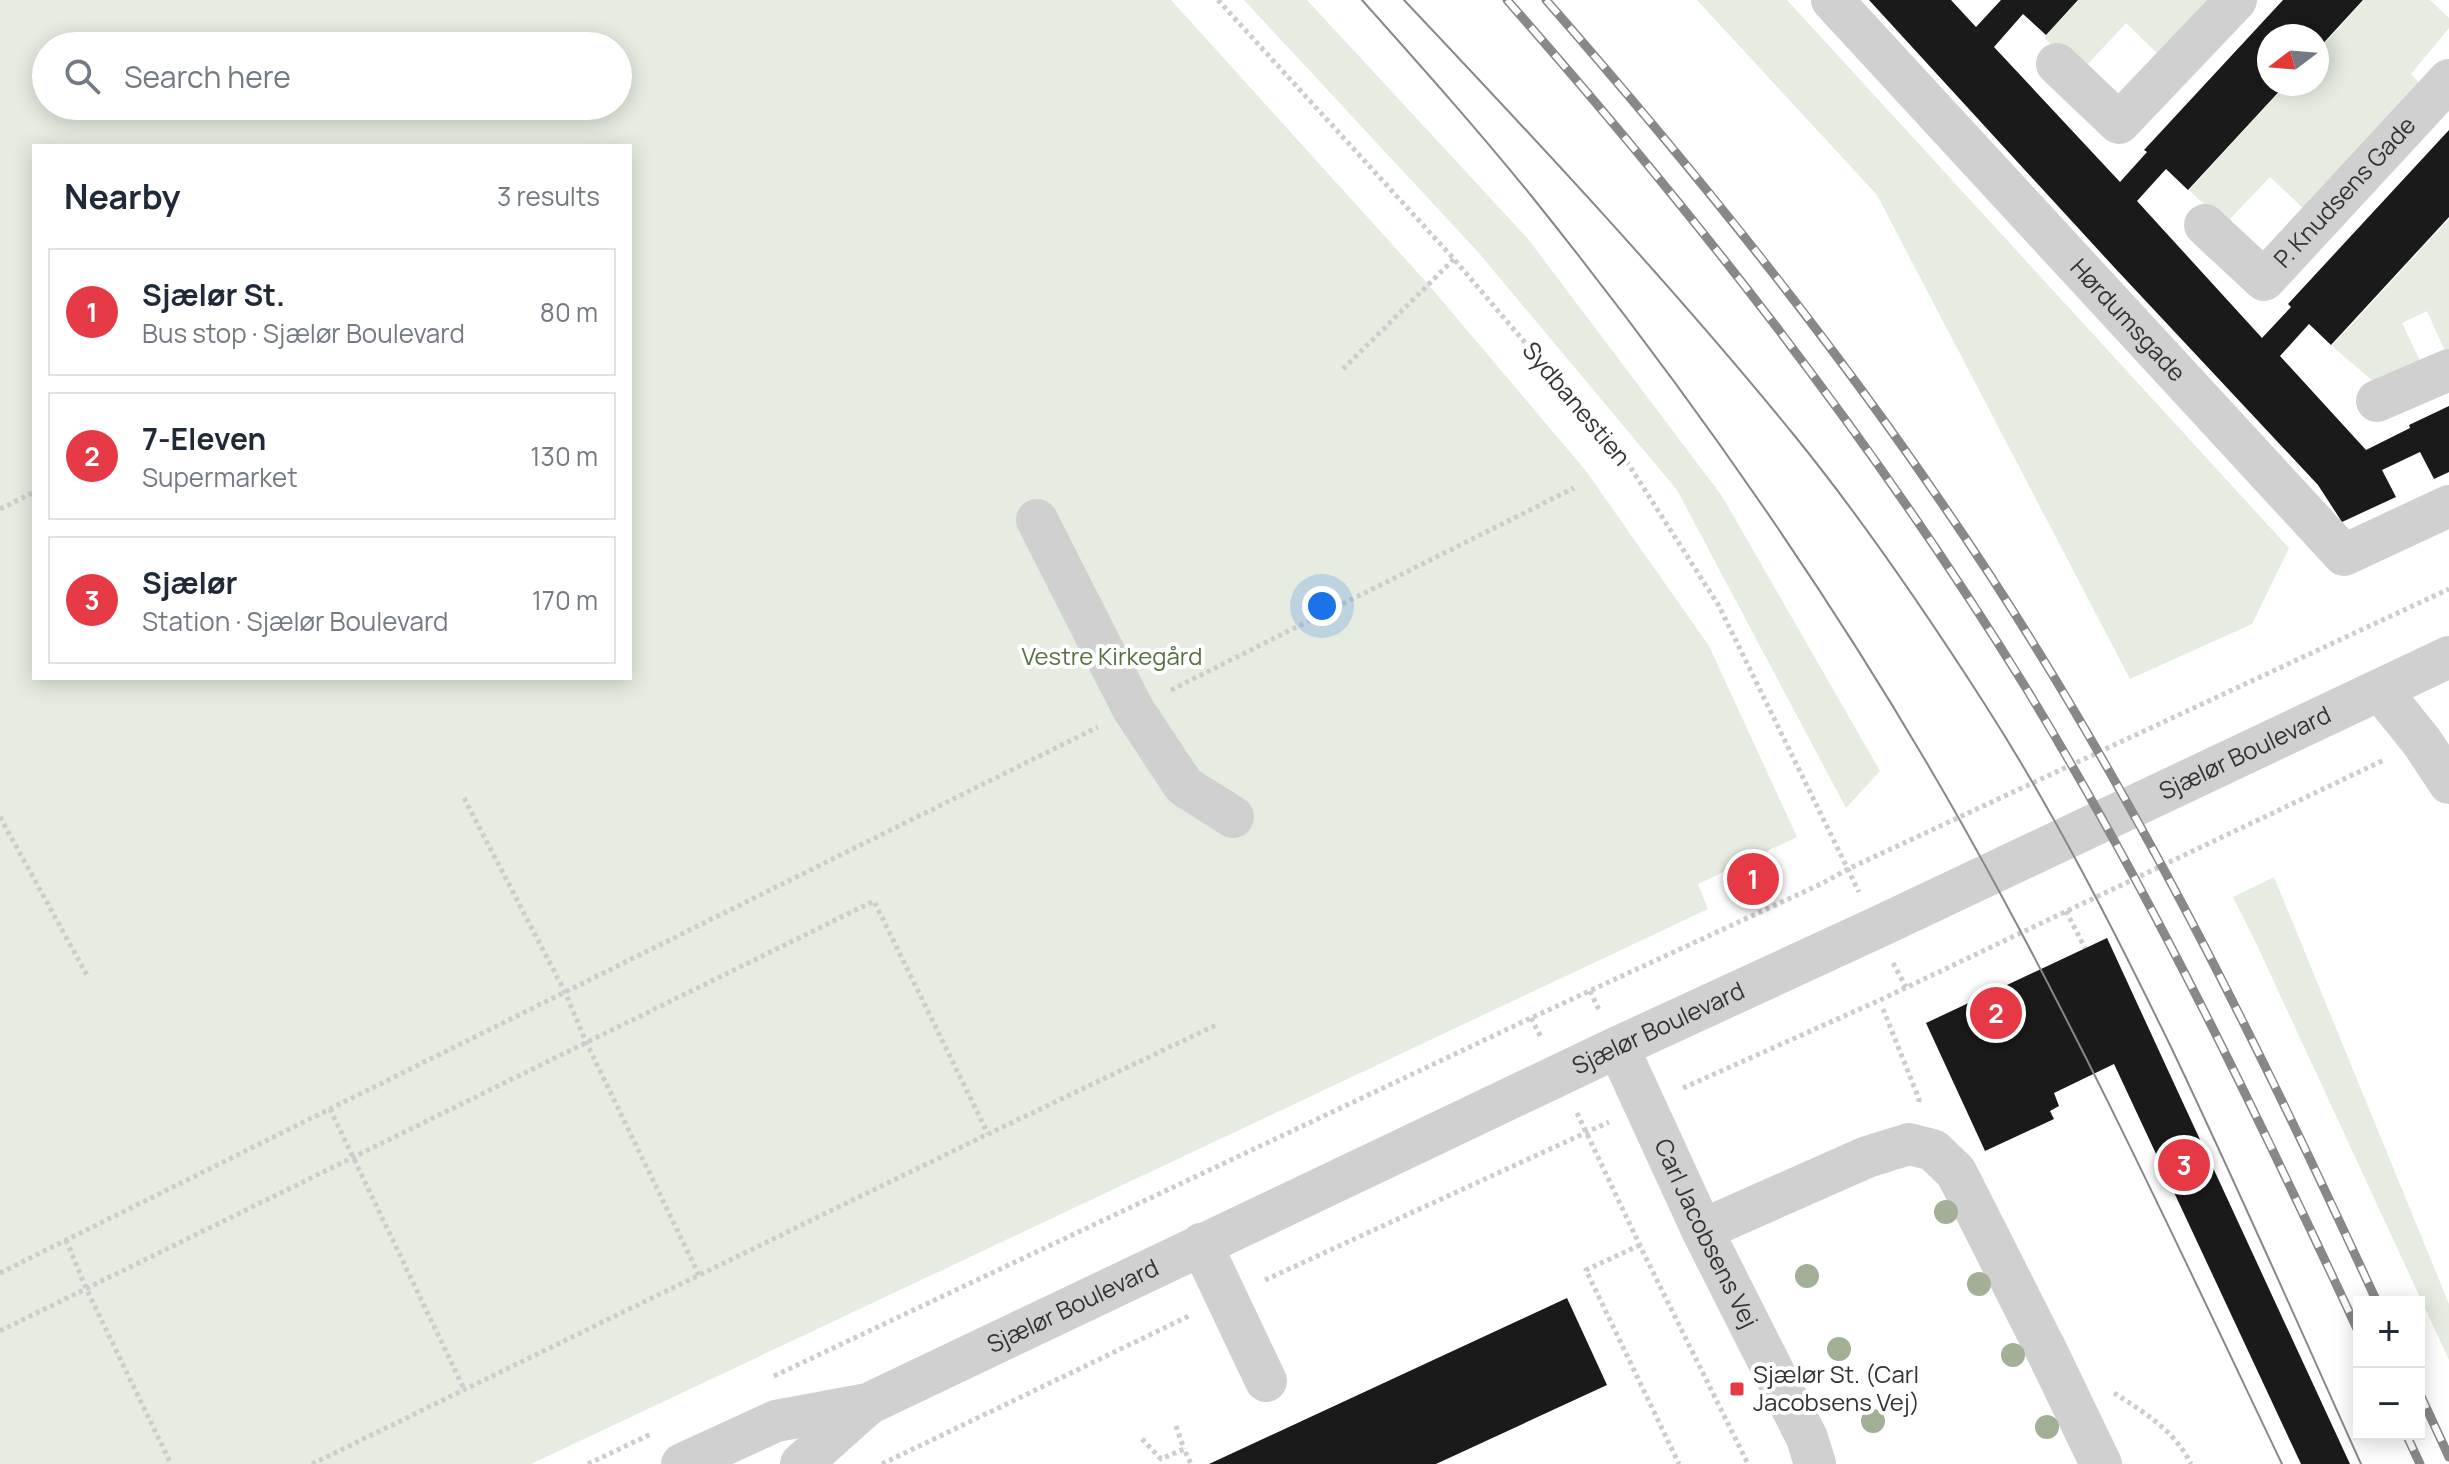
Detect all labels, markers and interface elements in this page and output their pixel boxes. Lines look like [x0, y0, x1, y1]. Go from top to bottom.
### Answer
north arrow [2257, 24, 2329, 96]
search box [32, 32, 632, 120]
icon: search [60, 54, 104, 98]
text: Search here [124, 56, 291, 97]
street label: P. Knudsens Gade [2266, 109, 2422, 274]
text: Nearby [64, 173, 180, 219]
text: 3 results [497, 178, 600, 214]
street label: Hørdumsgade [2064, 251, 2194, 388]
text: Sjælør St. [142, 274, 285, 315]
text: 1 [86, 294, 98, 330]
text: 80 m [540, 294, 598, 330]
text: Bus stop · Sjælør Boulevard [142, 315, 465, 351]
street label: Sydbanestien [1516, 334, 1639, 472]
text: 7-Eleven [142, 418, 266, 459]
text: 2 [84, 438, 100, 474]
text: 130 m [530, 438, 598, 474]
text: Supermarket [142, 459, 298, 495]
text: Sjælør [142, 562, 237, 603]
text: 3 [84, 582, 100, 618]
text: 170 m [532, 582, 598, 618]
your location [1302, 586, 1342, 626]
text: Station · Sjælør Boulevard [142, 603, 448, 639]
park label: Vestre Kirkegård [1022, 639, 1202, 672]
street label: Sjælør Boulevard [2153, 697, 2336, 807]
pin: 1 [1727, 849, 1779, 909]
street label: Sjælør Boulevard [1566, 973, 1749, 1082]
pin: 2 [1970, 983, 2022, 1043]
street label: Carl Jacobsens Vej [1647, 1133, 1767, 1333]
pin: 3 [2158, 1135, 2210, 1195]
street label: Sjælør Boulevard [981, 1250, 1164, 1360]
map controls [2353, 1296, 2425, 1440]
button: + [2353, 1296, 2425, 1368]
place label: Sjælør St. (Carl Jacobsens Vej) [1753, 1357, 1920, 1418]
button: − [2353, 1368, 2425, 1440]
marker: Sjælør St. (Carl Jacobsens Vej) [1728, 1380, 1746, 1398]

